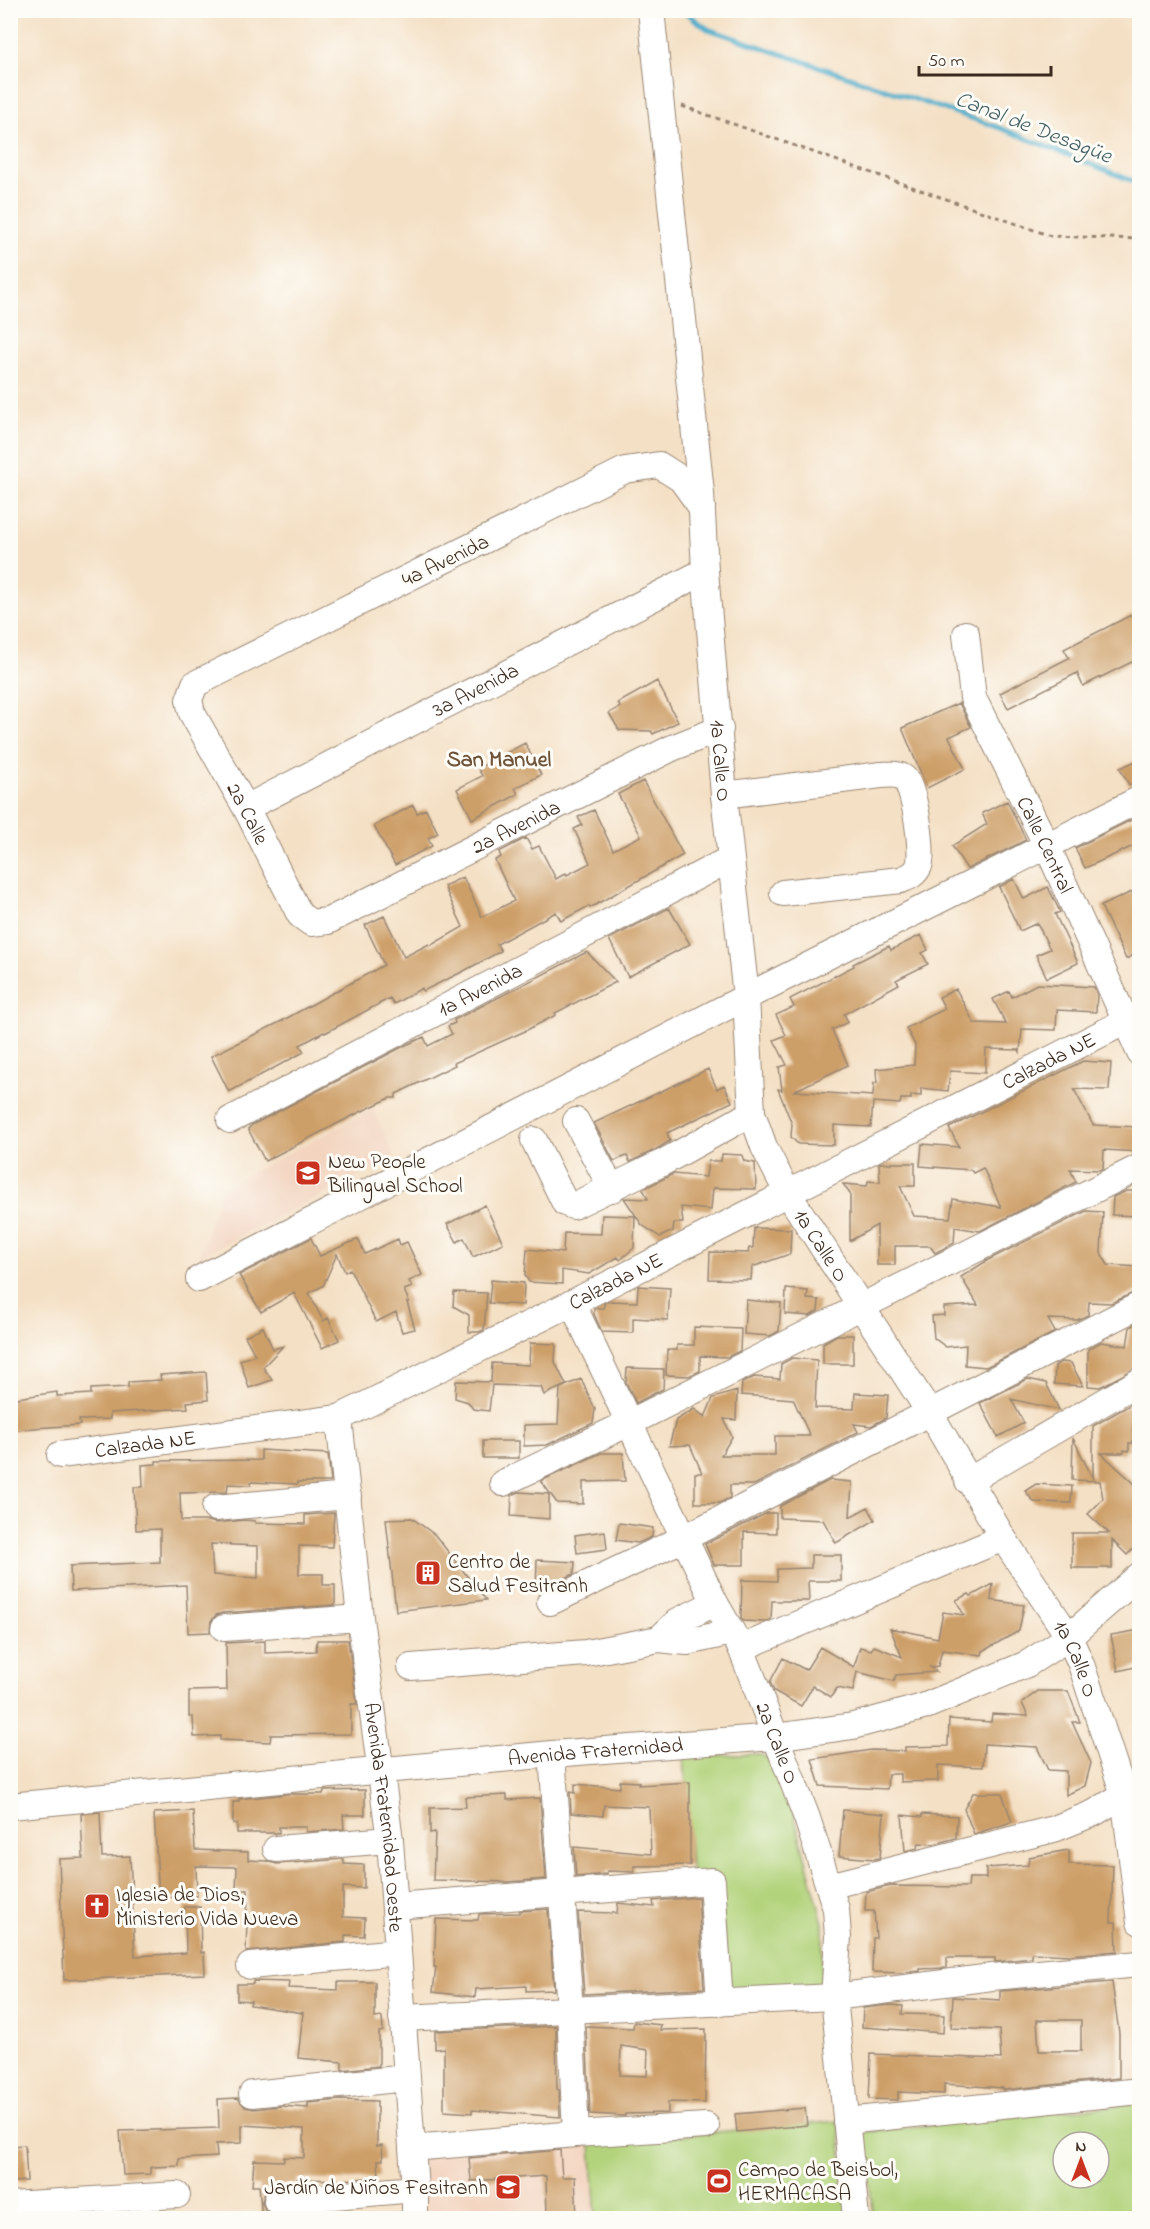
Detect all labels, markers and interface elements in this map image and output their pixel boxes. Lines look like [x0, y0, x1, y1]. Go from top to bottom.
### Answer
scale bar [919, 39, 1051, 77]
text: 50 m [928, 49, 965, 75]
water label: Canal de Desagüe [950, 84, 1117, 174]
street label: 4a Avenida [397, 528, 495, 596]
street label: 3a Avenida [428, 657, 525, 726]
street label: 1a Calle O [701, 719, 737, 803]
district label: San Manuel [447, 745, 552, 777]
street label: 2a Calle [218, 778, 275, 851]
street label: Calle Central [1008, 792, 1079, 899]
street label: 2a Avenida [467, 794, 566, 863]
street label: 1a Avenida [433, 957, 528, 1026]
street label: Calzada NE [997, 1026, 1102, 1099]
place label: New People Bilingual School [327, 1148, 463, 1204]
school or university icon: New People Bilingual School [293, 1158, 323, 1188]
street label: 1a Calle O [785, 1204, 855, 1289]
street label: Calzada NE [564, 1246, 669, 1319]
street label: Calzada NE [93, 1424, 198, 1467]
place label: Centro de Salud Fesitranh [448, 1548, 588, 1602]
building icon: Centro de Salud Fesitranh [413, 1558, 443, 1588]
street label: 1a Calle O [1045, 1615, 1104, 1702]
street label: 2a Calle O [746, 1698, 805, 1789]
street label: Avenida Fraternidad Oeste [355, 1701, 410, 1934]
street label: Avenida Fraternidad [507, 1731, 684, 1775]
place label: Iglesia de Dios, Ministerio Vida Nueva [116, 1881, 298, 1935]
church icon: Iglesia de Dios, Ministerio Vida Nueva [82, 1891, 112, 1921]
north arrow [1051, 2130, 1111, 2190]
text: N [1076, 2135, 1087, 2159]
place label: Campo de Beisbol, HERMACASA [738, 2156, 898, 2210]
sports icon: Campo de Beisbol, HERMACASA [704, 2166, 734, 2196]
school or university icon: Jardín de Niños Fesitranh [493, 2172, 523, 2202]
place label: Jardín de Niños Fesitranh [264, 2174, 488, 2204]

